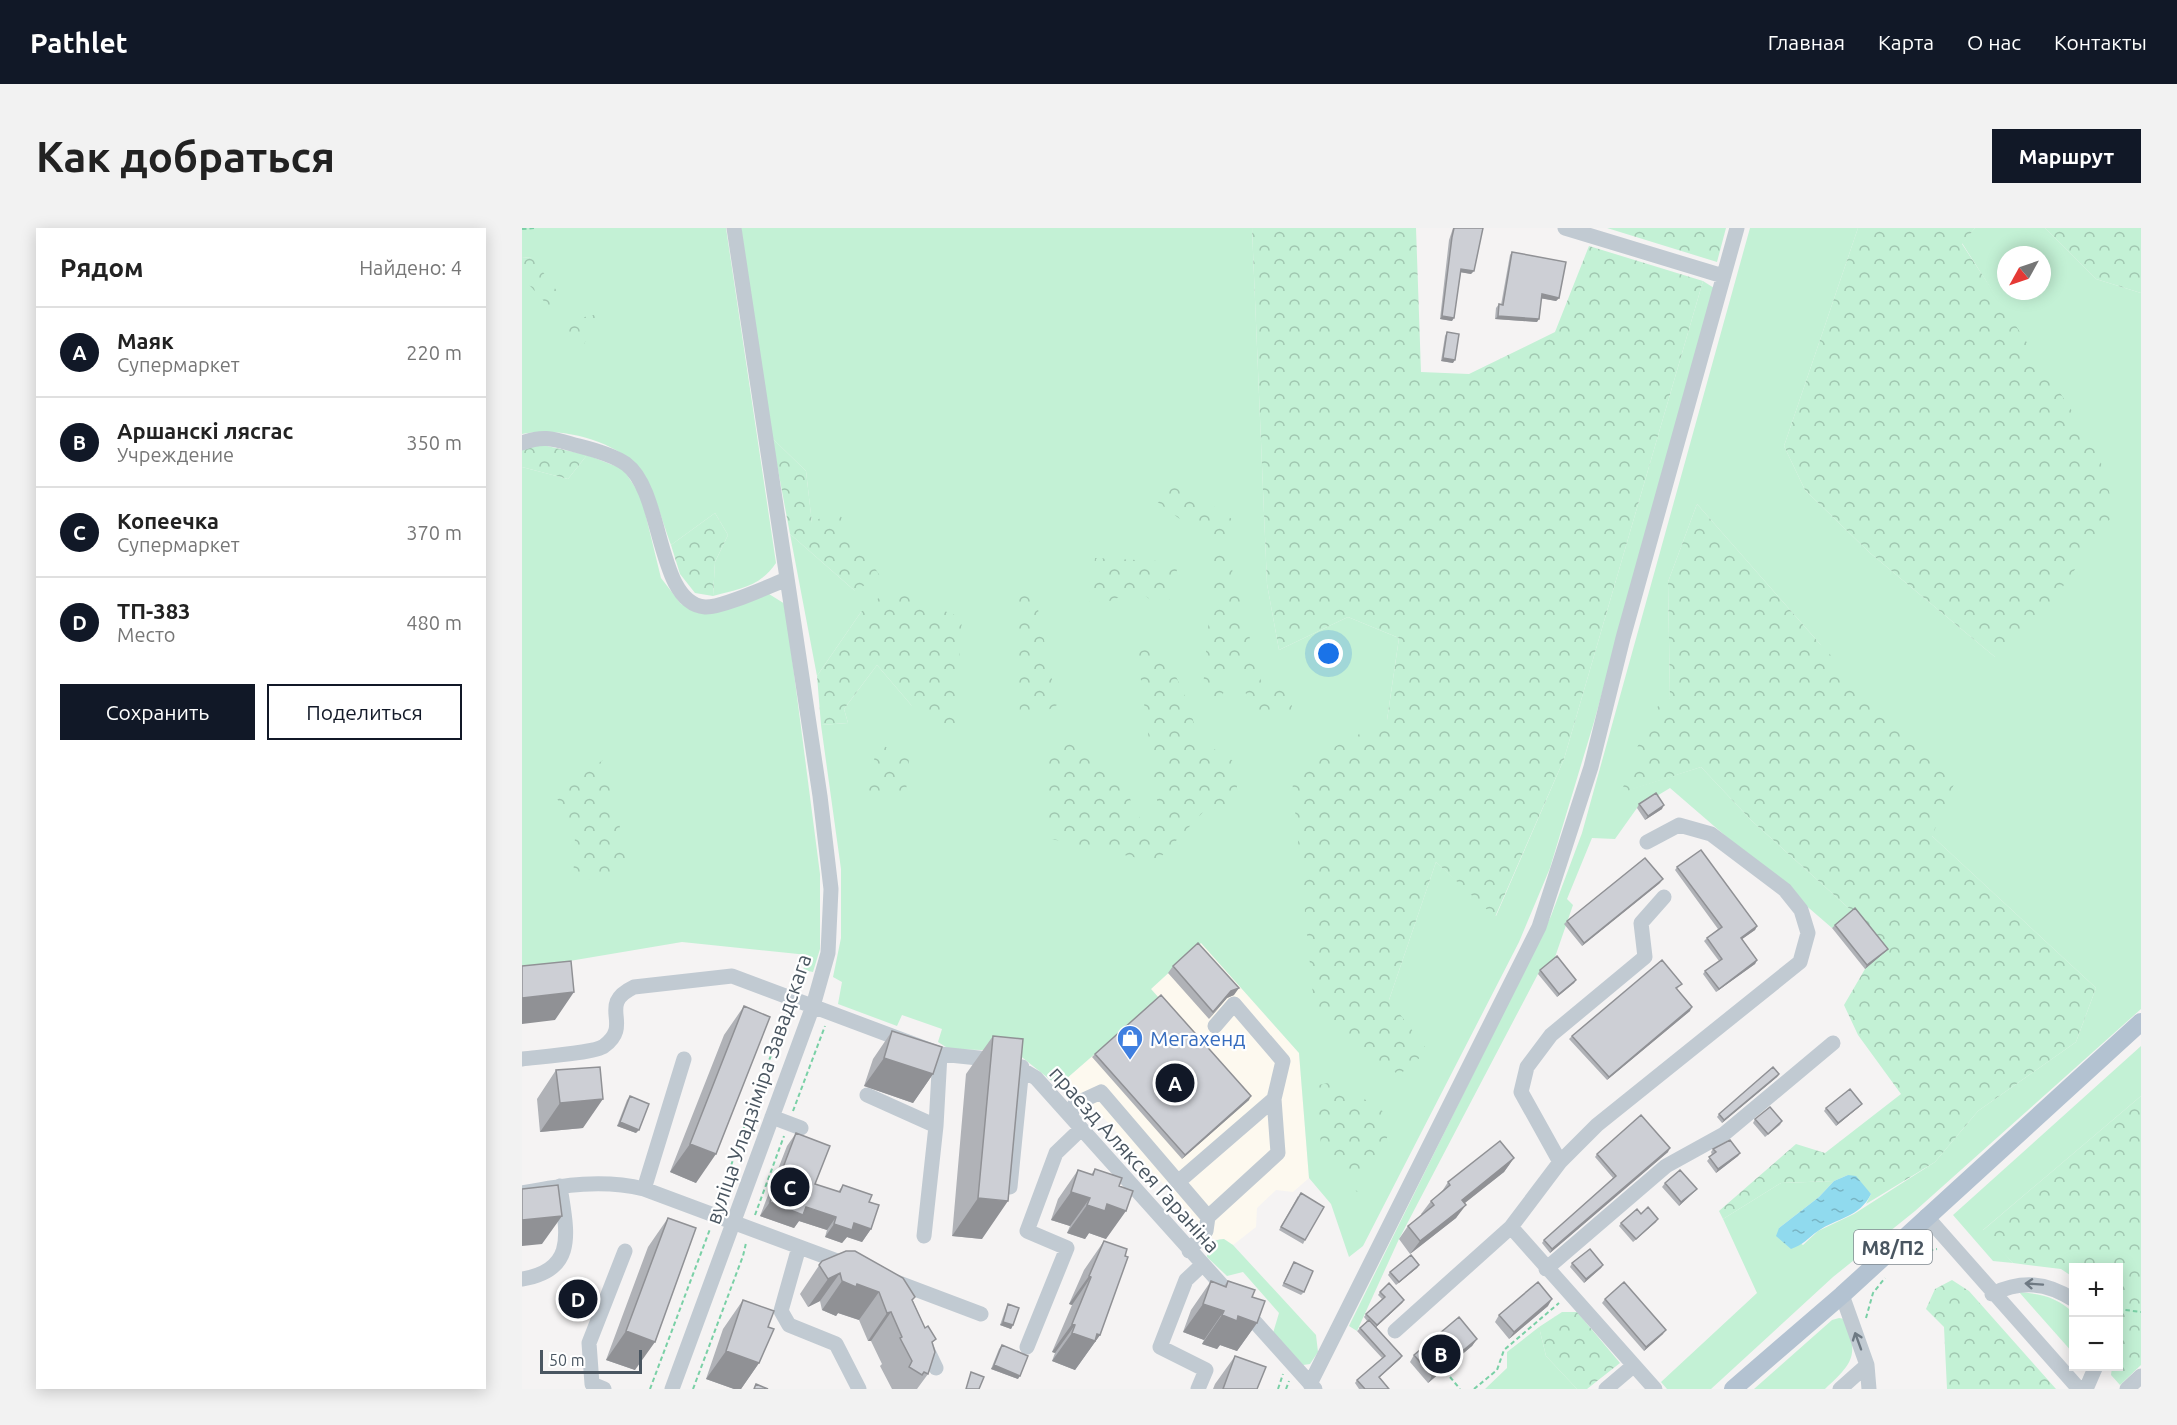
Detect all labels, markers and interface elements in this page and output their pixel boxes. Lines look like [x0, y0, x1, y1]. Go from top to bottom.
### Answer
text: Pathlet [30, 27, 128, 58]
text: Главная [1768, 30, 1845, 54]
text: Карта [1878, 30, 1934, 54]
text: О нас [1967, 30, 2021, 54]
text: Контакты [2054, 30, 2147, 54]
button: Маршрут [1992, 129, 2141, 183]
text: Как добраться [36, 133, 335, 180]
north arrow [1997, 246, 2051, 300]
text: Рядом [60, 253, 144, 282]
text: Найдено: 4 [359, 256, 462, 279]
text: Маяк [117, 328, 174, 353]
text: A [72, 341, 87, 364]
text: 220 m [406, 341, 462, 364]
text: Супермаркет [117, 353, 240, 376]
text: Аршанскі лясгас [117, 418, 293, 443]
text: B [73, 431, 86, 454]
text: 350 m [406, 431, 462, 454]
text: Учреждение [117, 443, 234, 466]
text: Копеечка [117, 508, 219, 533]
text: C [73, 521, 86, 544]
text: 370 m [406, 521, 462, 544]
text: Супермаркет [117, 533, 240, 556]
text: ТП-383 [117, 598, 190, 623]
text: D [72, 611, 87, 634]
text: 480 m [406, 611, 462, 634]
text: Место [117, 623, 176, 646]
your location [1314, 639, 1343, 668]
button: Сохранить [60, 684, 255, 740]
button: Поделиться [267, 684, 462, 740]
street label: вуліца Уладзіміра Завадскага [700, 951, 816, 1227]
shop icon: Мегахенд [1115, 1023, 1145, 1061]
place label: Мегахенд [1150, 1026, 1246, 1050]
pin: A [1156, 1060, 1194, 1106]
street label: праезд Аляксея Гараніна [1045, 1061, 1225, 1257]
pin: C [770, 1164, 810, 1210]
road number: М8/П2 [1854, 1230, 1932, 1264]
map controls [2069, 1263, 2123, 1371]
button: + [2069, 1263, 2123, 1317]
pin: D [558, 1276, 598, 1322]
one-way arrow [2024, 1279, 2044, 1290]
button: − [2069, 1317, 2123, 1371]
pin: B [1422, 1332, 1460, 1376]
one-way arrow [1852, 1333, 1863, 1351]
scale bar [540, 1347, 642, 1374]
text: 50 m [549, 1351, 585, 1369]

